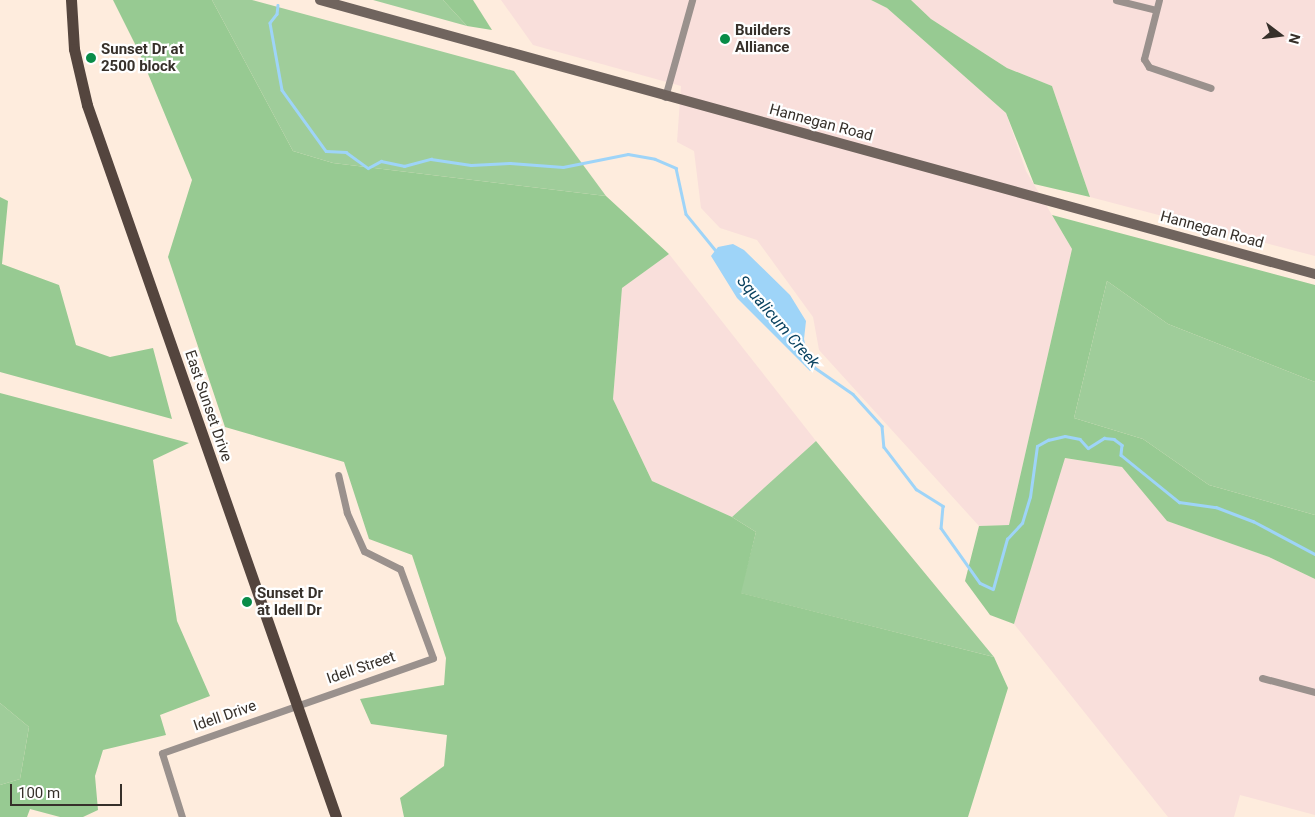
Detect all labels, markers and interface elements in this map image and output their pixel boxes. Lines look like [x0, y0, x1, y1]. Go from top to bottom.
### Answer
north arrow [1255, 10, 1305, 60]
place label: Builders Alliance [735, 21, 791, 56]
text: N [1285, 32, 1303, 46]
marker: Builders Alliance [719, 33, 731, 45]
place label: Sunset Dr at 2500 block [101, 40, 184, 75]
marker: Sunset Dr at 2500 block [85, 52, 97, 64]
street label: Hannegan Road [767, 101, 875, 145]
street label: Hannegan Road [1158, 208, 1266, 252]
water label: Squalicum Creek [733, 272, 823, 372]
street label: East Sunset Drive [181, 348, 235, 464]
place label: Sunset Dr at Idell Dr [257, 584, 323, 619]
marker: Sunset Dr at Idell Dr [241, 596, 253, 608]
street label: Idell Street [324, 648, 398, 688]
street label: Idell Drive [191, 697, 259, 735]
scale bar [12, 774, 125, 806]
text: 100 m [18, 784, 60, 802]

